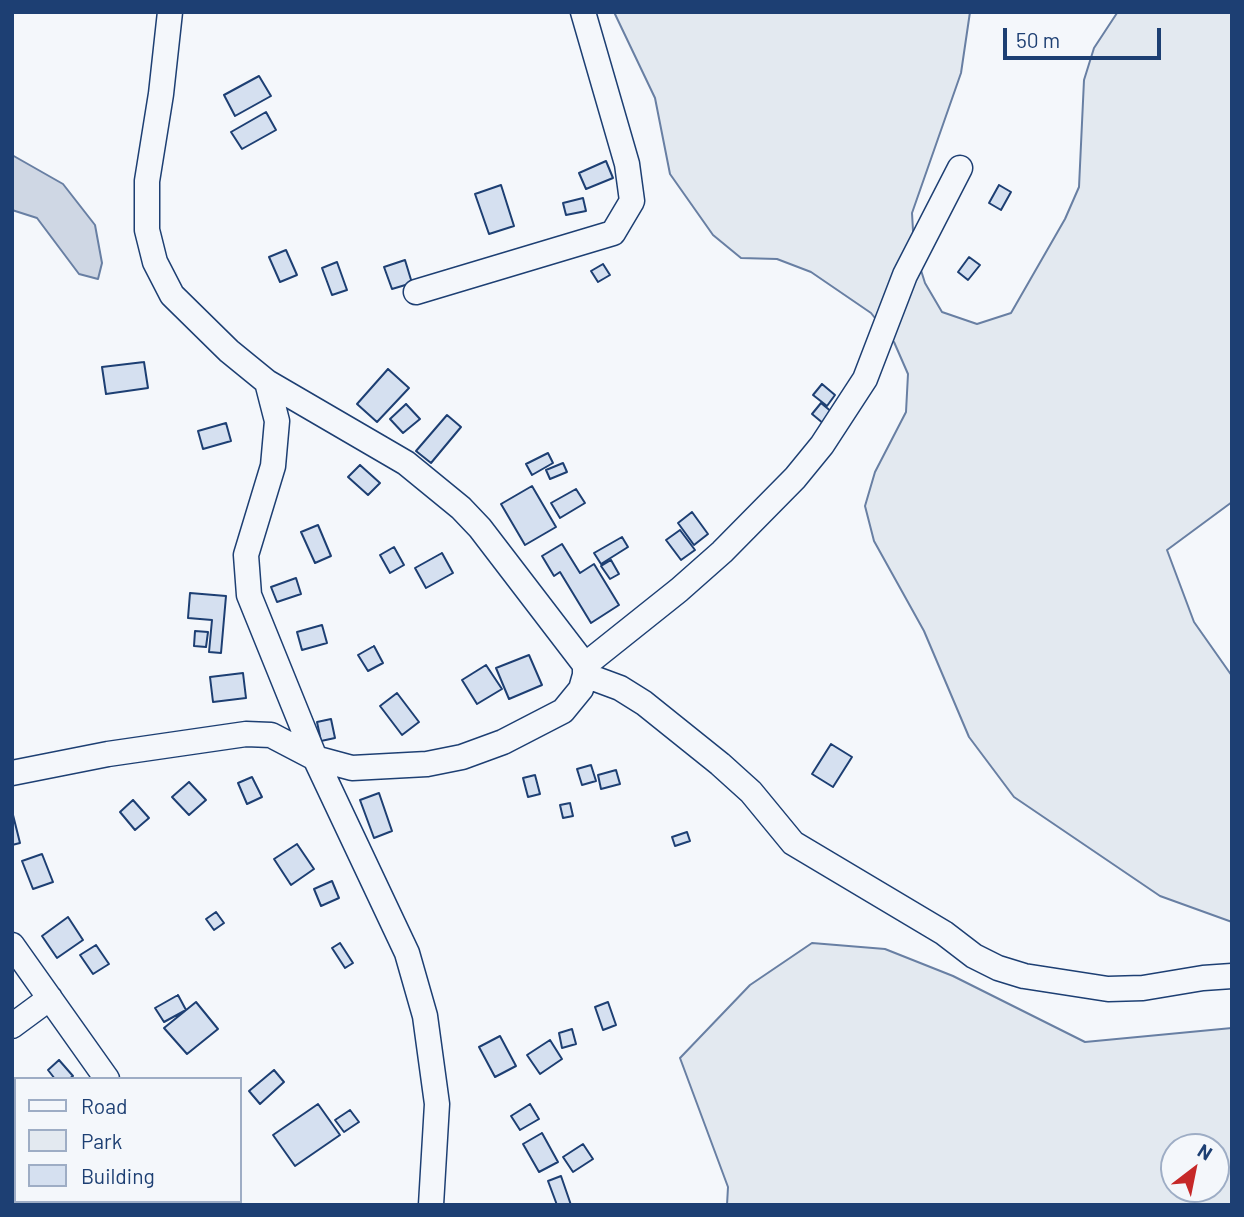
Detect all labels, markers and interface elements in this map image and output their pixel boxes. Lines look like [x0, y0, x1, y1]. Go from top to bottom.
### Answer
scale bar [1006, 14, 1164, 58]
text: 50 m [1016, 27, 1060, 52]
legend [14, 1077, 242, 1203]
text: Road [81, 1093, 127, 1118]
text: Park [81, 1128, 122, 1153]
north arrow [1160, 1133, 1230, 1203]
text: N [1194, 1138, 1217, 1165]
text: Building [81, 1163, 155, 1188]

